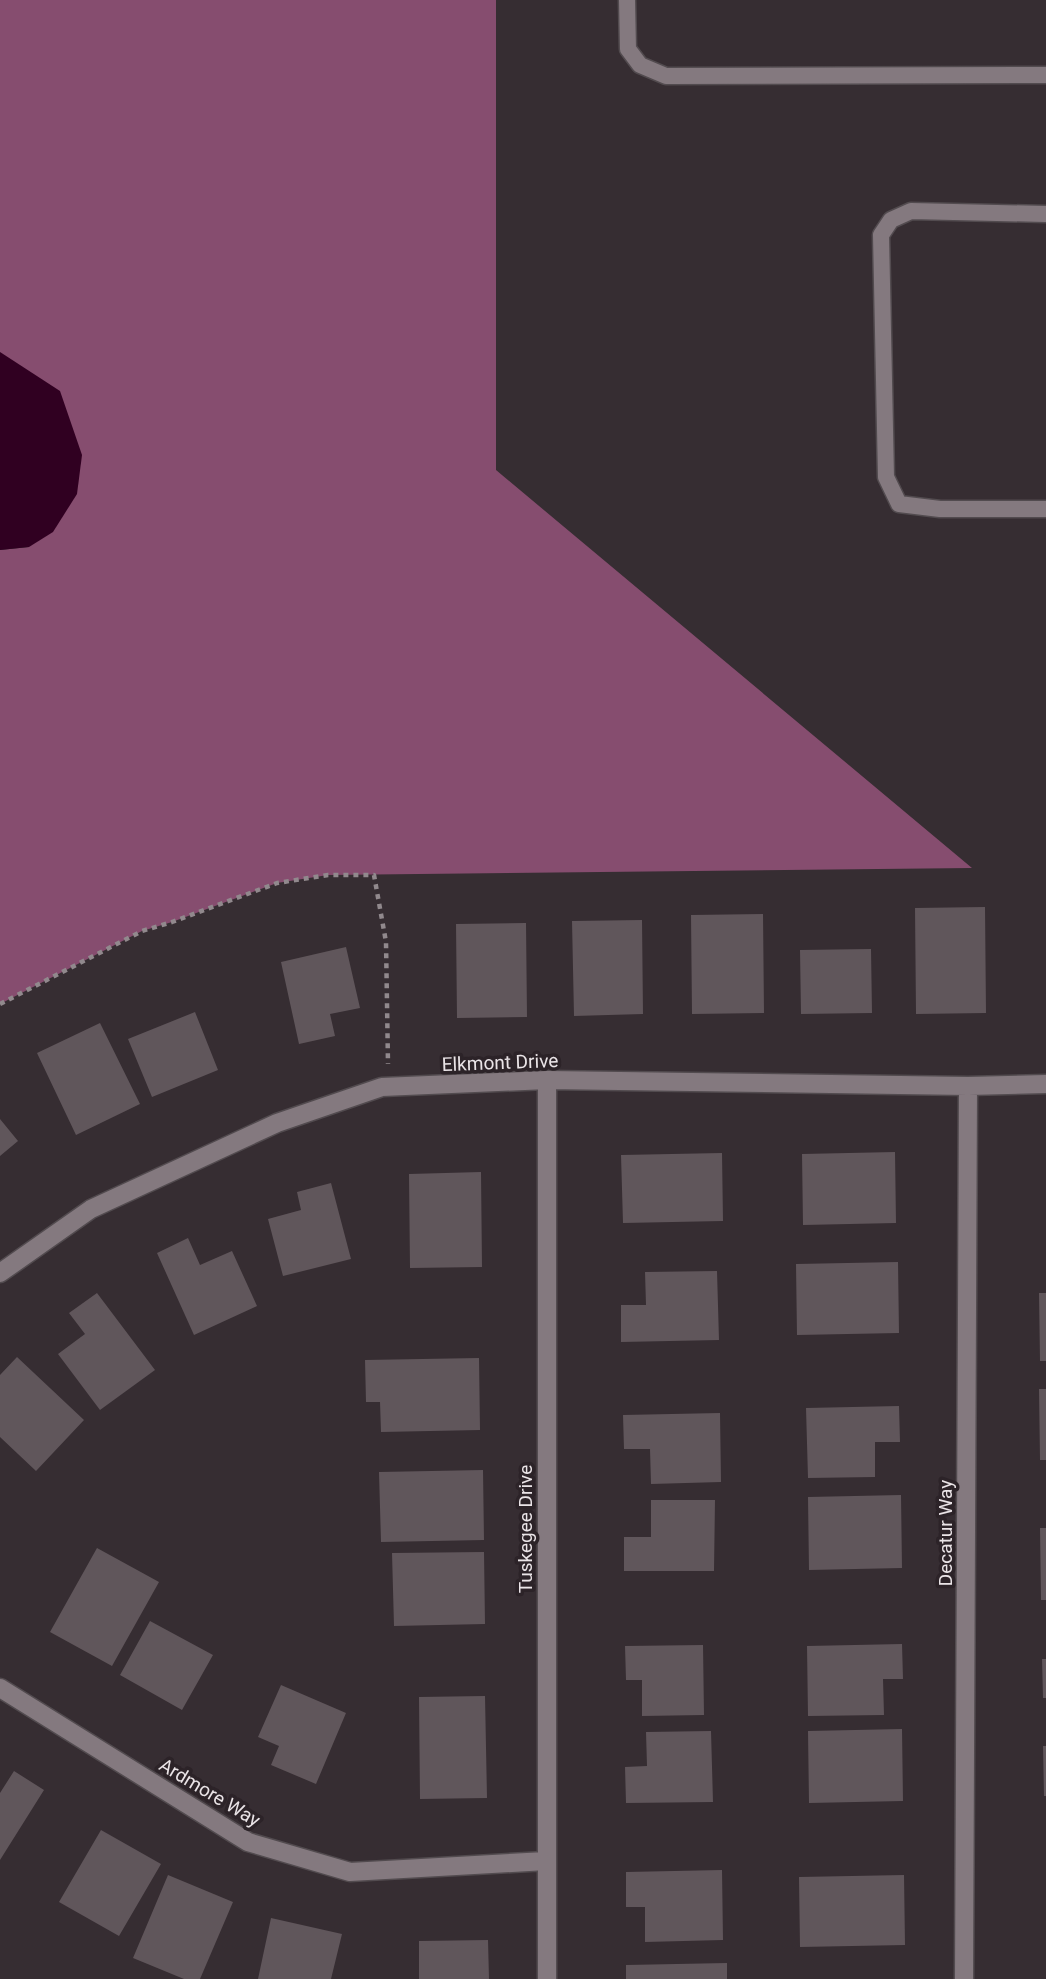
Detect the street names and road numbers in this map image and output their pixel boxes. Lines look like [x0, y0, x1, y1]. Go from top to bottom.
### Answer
street label: Elkmont Drive [441, 1049, 559, 1076]
street label: Tuskegee Drive [514, 1465, 537, 1593]
street label: Decatur Way [934, 1480, 957, 1586]
street label: Ardmore Way [155, 1753, 264, 1832]

